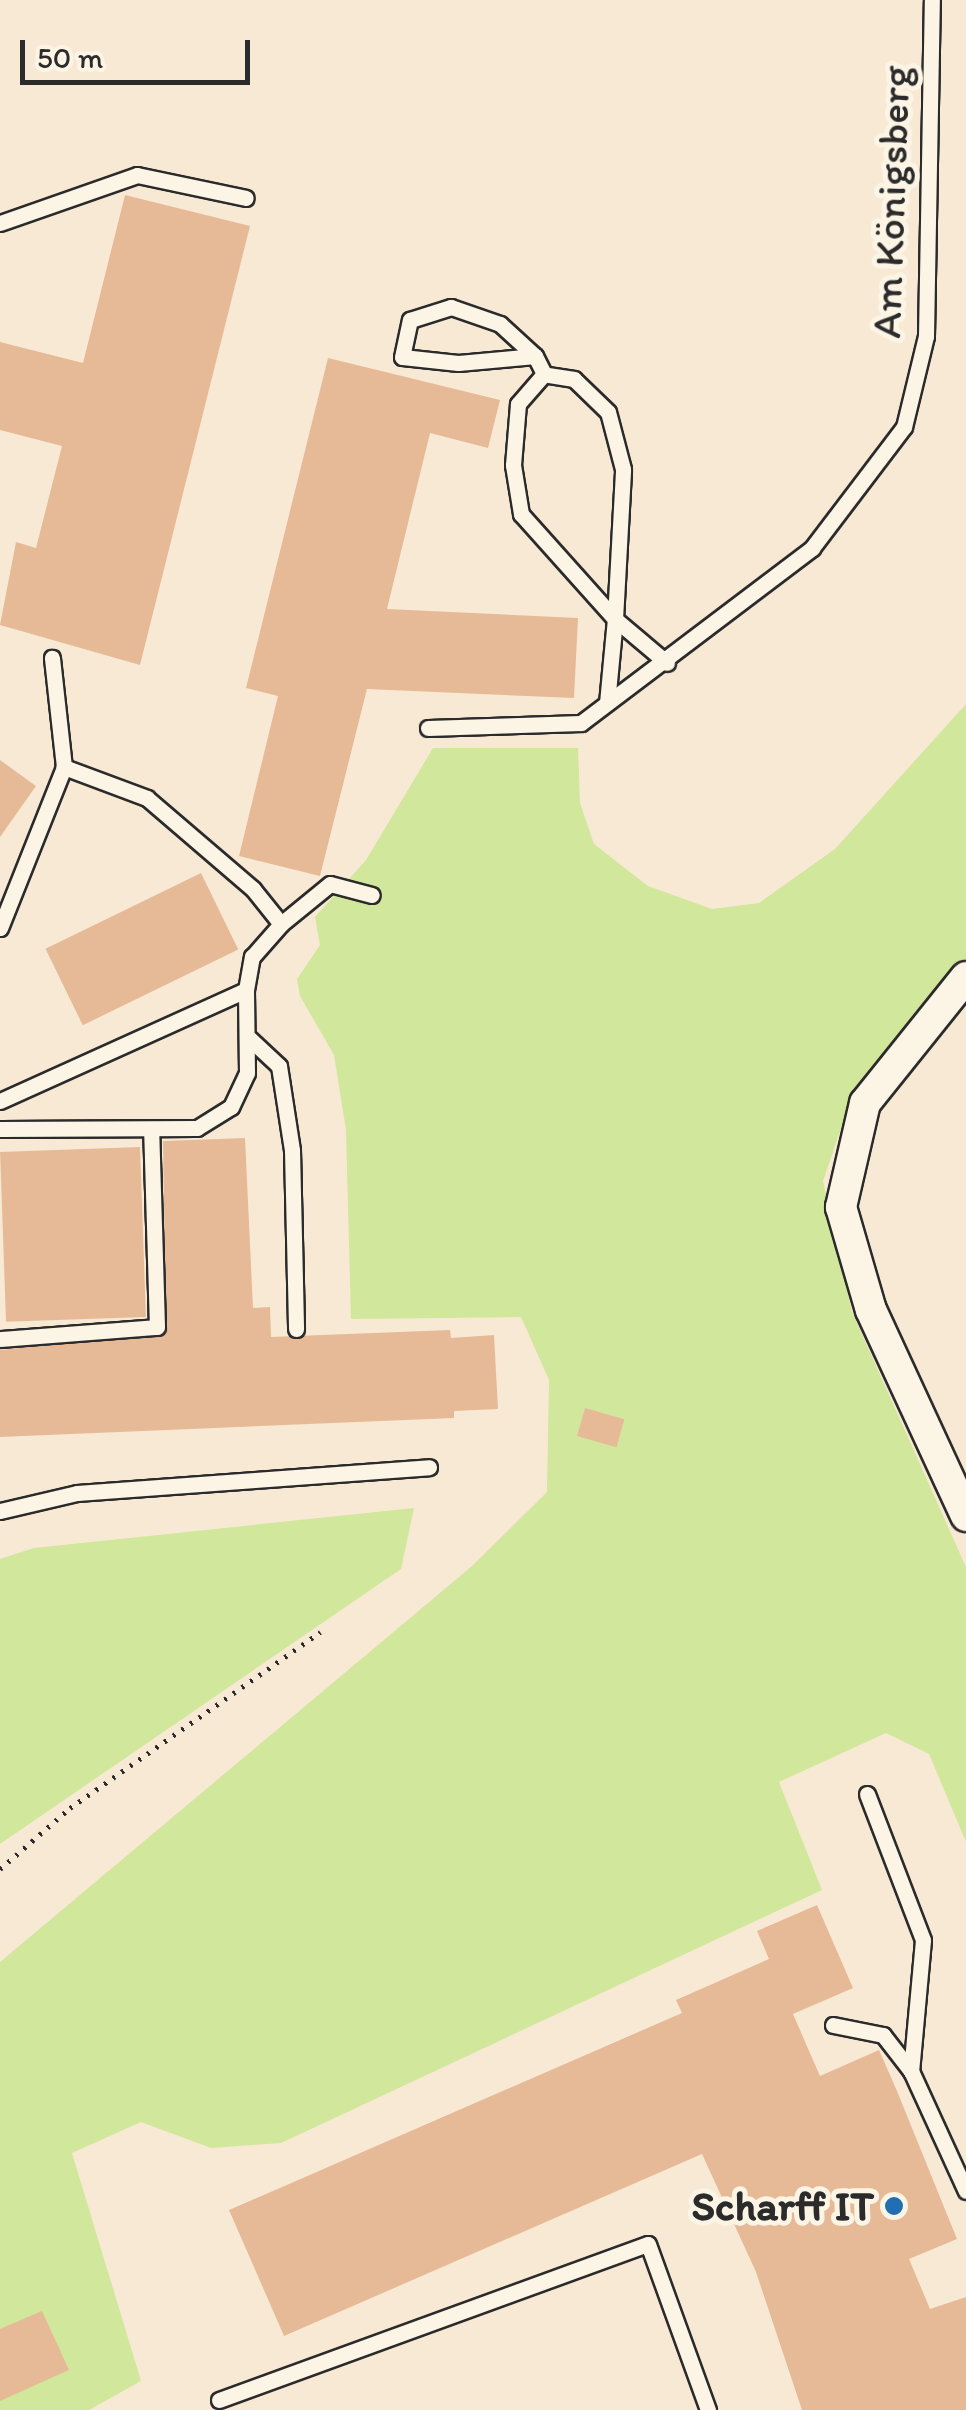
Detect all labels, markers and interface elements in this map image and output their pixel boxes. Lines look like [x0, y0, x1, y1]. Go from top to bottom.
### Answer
scale bar [25, 20, 255, 82]
text: 50 m [37, 39, 103, 76]
street label: Am Königsberg [861, 64, 921, 340]
place label: Scharff IT [691, 2181, 874, 2231]
marker: Scharff IT [883, 2195, 905, 2217]

